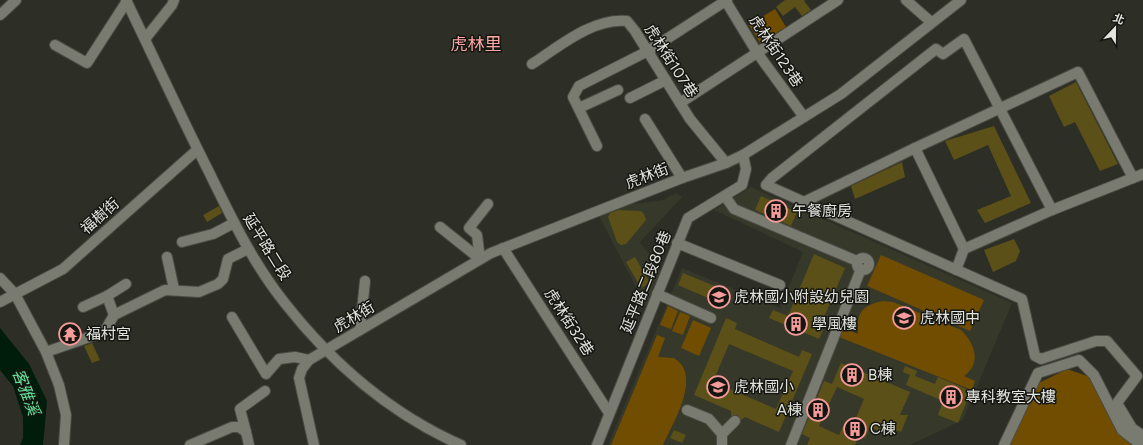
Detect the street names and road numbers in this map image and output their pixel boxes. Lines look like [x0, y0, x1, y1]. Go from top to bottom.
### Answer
street label: 虎林街123巷 [745, 12, 807, 90]
street label: 虎林街107巷 [641, 21, 701, 101]
street label: 虎林街 [623, 160, 671, 192]
street label: 福樹街 [77, 194, 123, 238]
street label: 延平路二段 [239, 210, 295, 284]
street label: 延平路二段80巷 [617, 228, 675, 336]
street label: 虎林街32巷 [541, 285, 597, 359]
street label: 虎林街 [330, 298, 378, 336]

